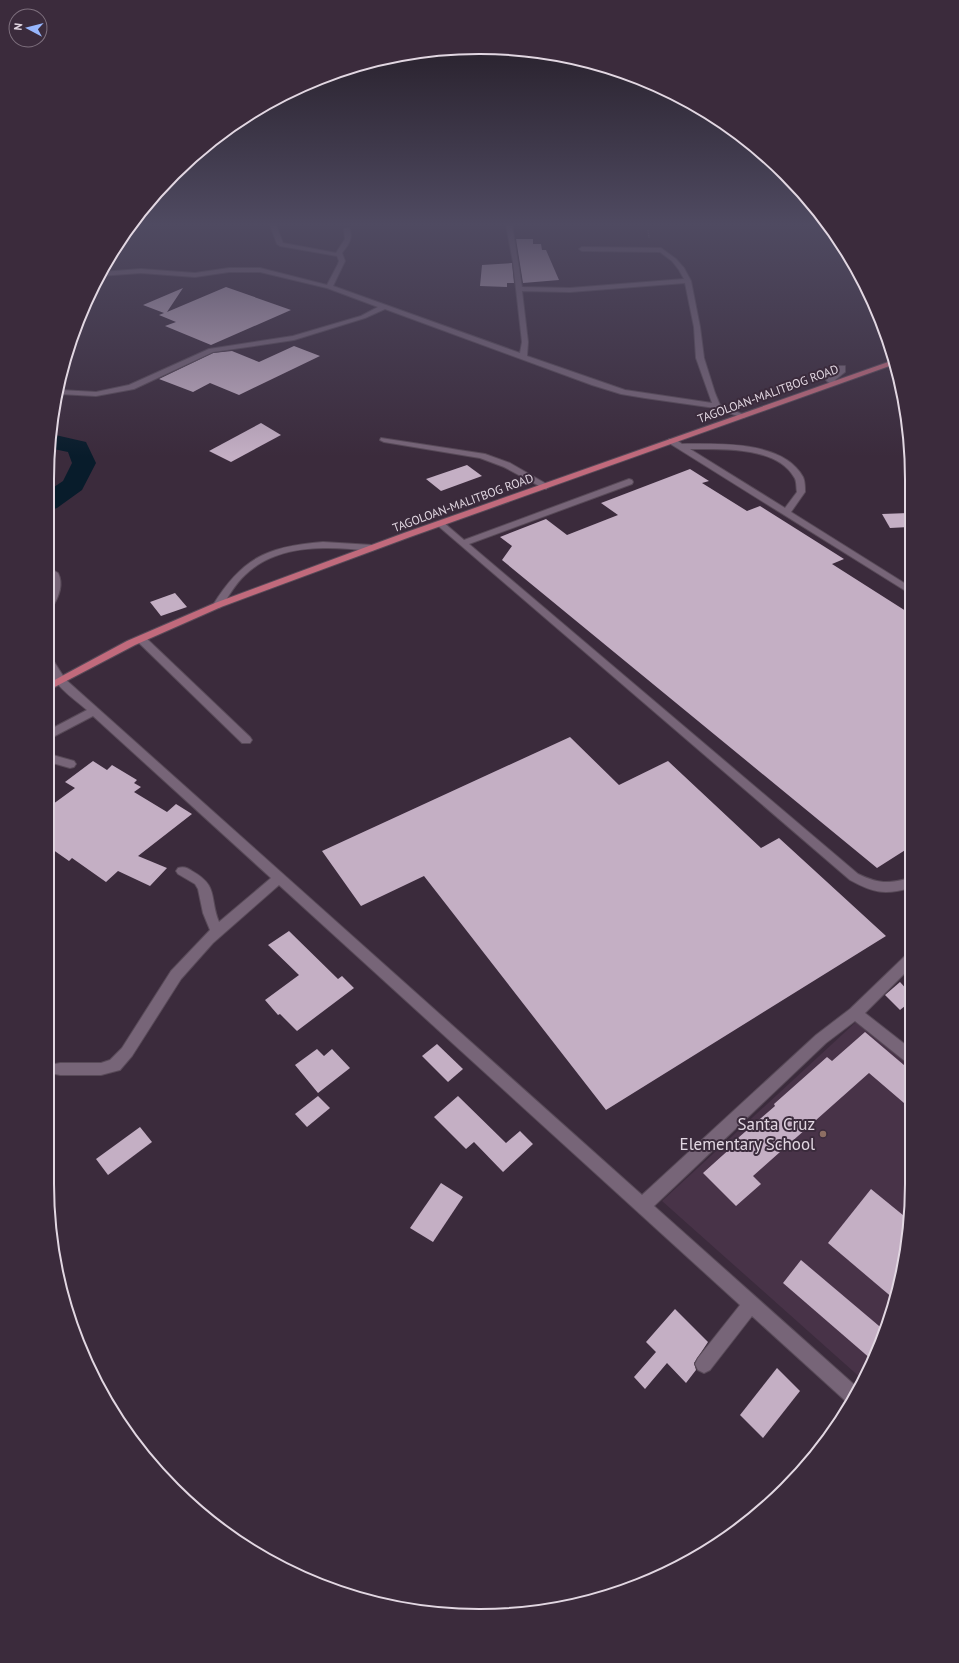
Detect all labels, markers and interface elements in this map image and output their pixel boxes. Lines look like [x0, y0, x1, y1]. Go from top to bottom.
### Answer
north arrow [8, 8, 48, 48]
text: N [11, 22, 25, 31]
street label: TAGOLOAN-MALITBOG ROAD [695, 361, 840, 426]
street label: TAGOLOAN-MALITBOG ROAD [390, 470, 535, 535]
place label: Santa Cruz Elementary School [680, 1113, 815, 1155]
marker: Santa Cruz Elementary School [818, 1129, 828, 1139]

